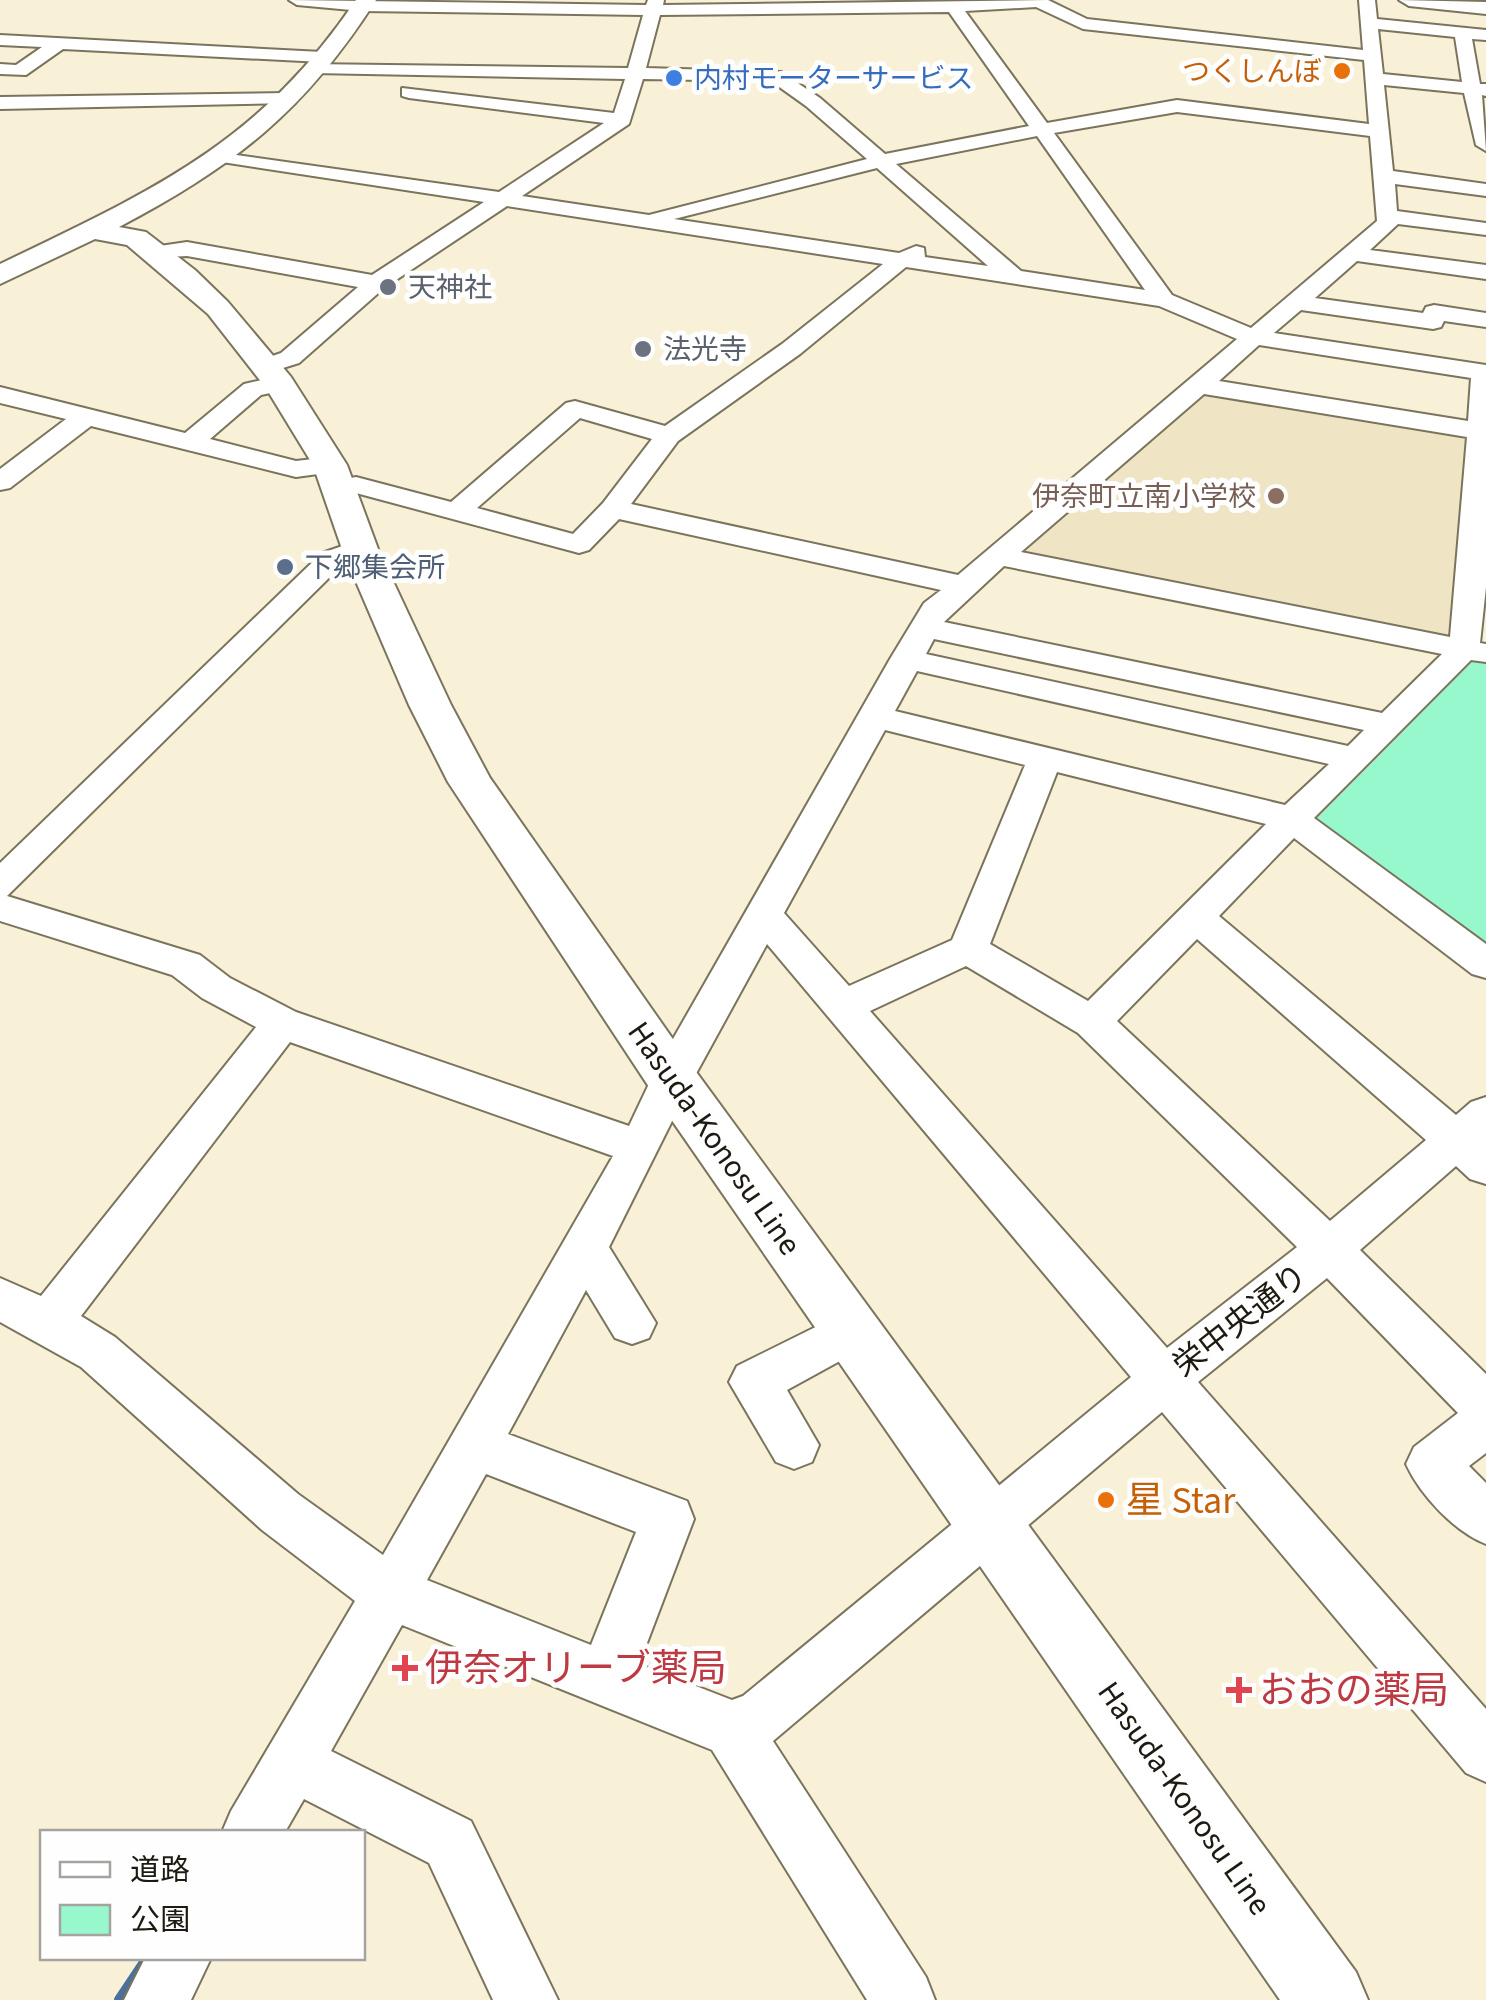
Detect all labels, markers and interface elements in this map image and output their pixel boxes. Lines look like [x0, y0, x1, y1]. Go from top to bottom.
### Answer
place label: つくしんぼ [1182, 52, 1322, 92]
place label: 内村モーターサービス [694, 59, 973, 99]
marker: つくしんぼ [1331, 60, 1353, 82]
marker: 内村モーターサービス [663, 67, 685, 89]
place label: 天神社 [408, 268, 492, 308]
marker: 天神社 [377, 276, 399, 298]
place label: 法光寺 [663, 330, 747, 370]
marker: 法光寺 [632, 338, 654, 360]
place label: 伊奈町立南小学校 [1032, 477, 1256, 517]
marker: 伊奈町立南小学校 [1265, 485, 1287, 507]
place label: 下郷集会所 [305, 548, 445, 588]
marker: 下郷集会所 [274, 556, 296, 578]
street label: Hasuda-Konosu Line [616, 1012, 812, 1265]
street label: 栄中央通り [1163, 1253, 1318, 1388]
place label: 星 Star [1126, 1474, 1236, 1528]
marker: 星 Star [1095, 1489, 1117, 1511]
place label: 伊奈オリーブ薬局 [425, 1642, 727, 1696]
marker: 伊奈オリーブ薬局 [394, 1657, 416, 1679]
place label: おおの薬局 [1259, 1664, 1449, 1718]
street label: Hasuda-Konosu Line [1086, 1672, 1282, 1925]
marker: おおの薬局 [1228, 1679, 1250, 1701]
legend [40, 1830, 365, 1960]
text: 道路 [130, 1849, 190, 1892]
text: 公園 [130, 1899, 190, 1942]

